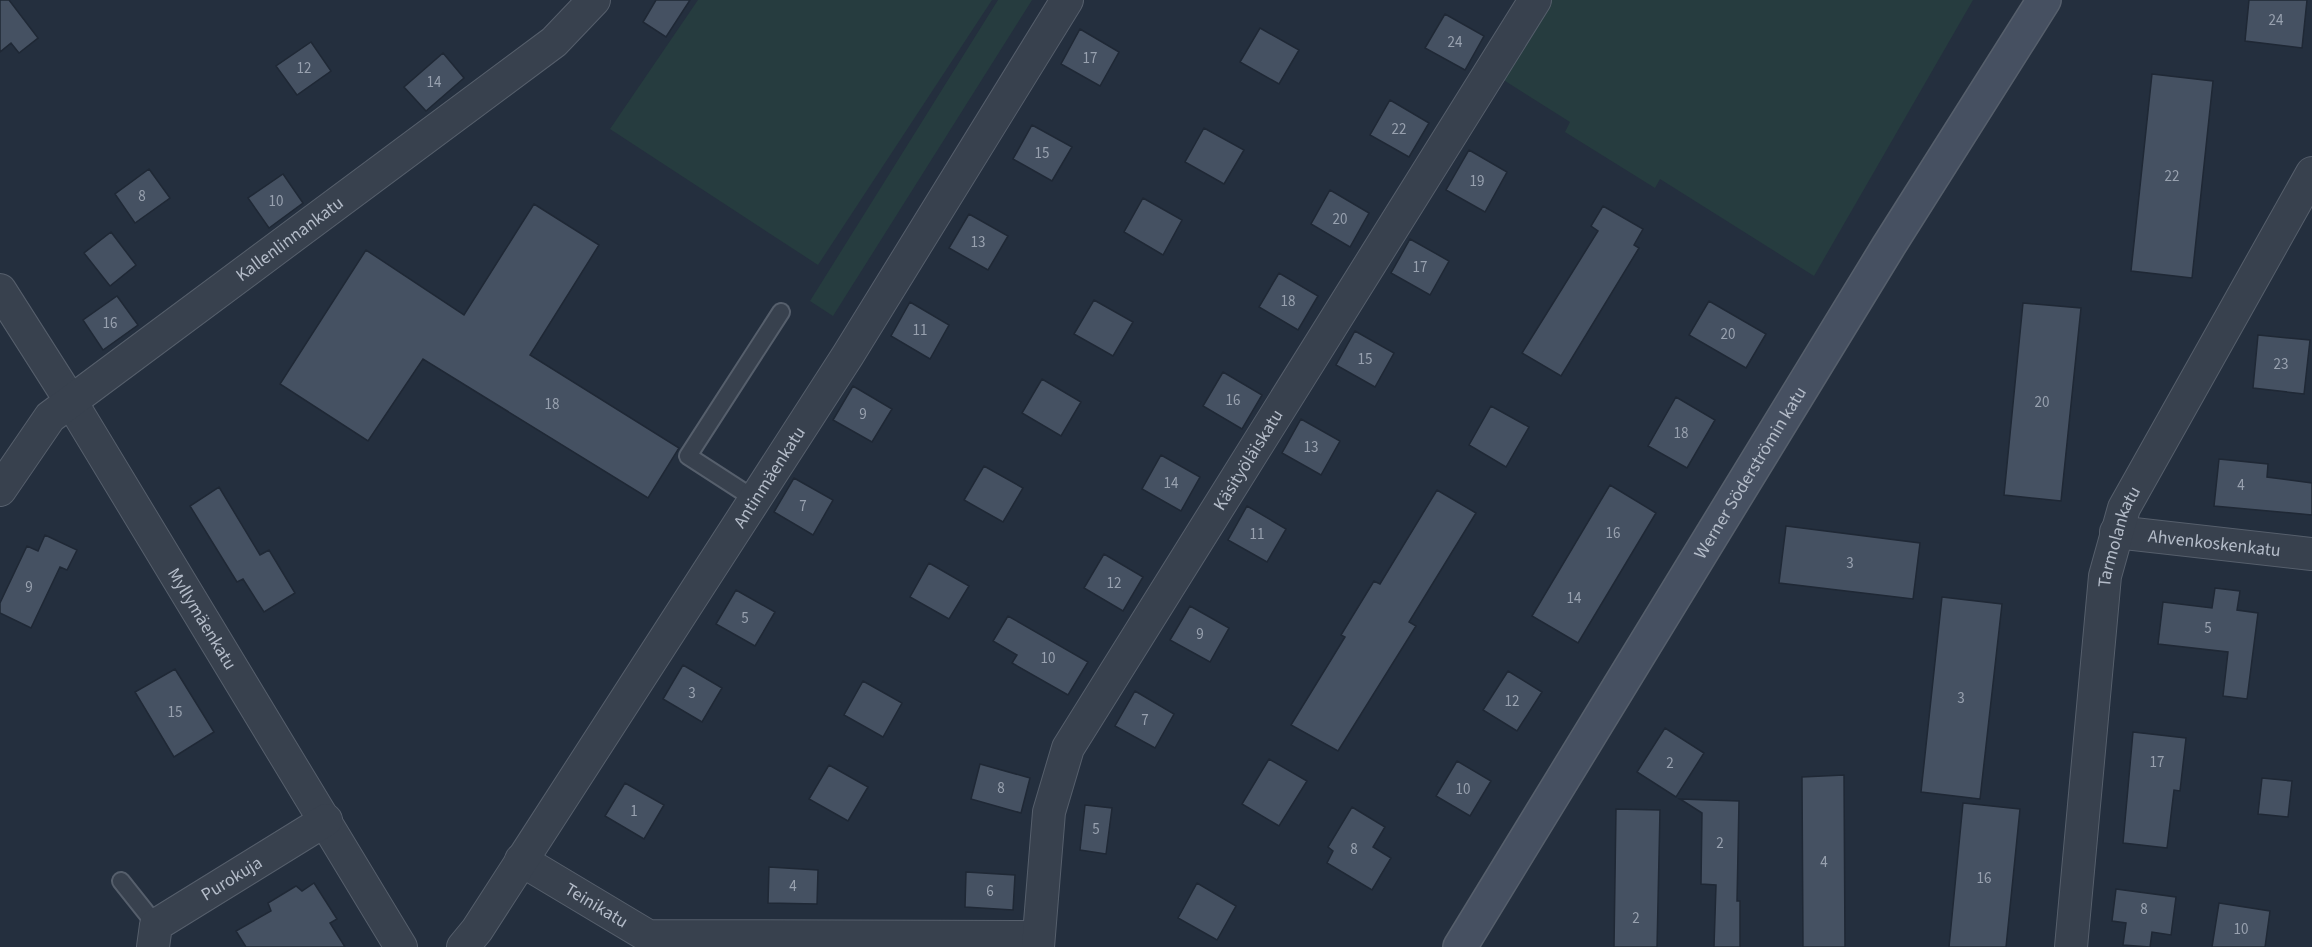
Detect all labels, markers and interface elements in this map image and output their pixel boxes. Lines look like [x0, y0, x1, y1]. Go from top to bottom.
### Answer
house number: 24 [2269, 10, 2284, 31]
house number: 24 [1448, 32, 1463, 53]
house number: 17 [1083, 48, 1097, 69]
house number: 12 [297, 58, 311, 79]
house number: 14 [427, 72, 442, 93]
house number: 22 [1392, 119, 1406, 140]
house number: 15 [1035, 143, 1049, 164]
house number: 22 [2165, 166, 2179, 187]
house number: 19 [1470, 171, 1484, 192]
house number: 8 [138, 186, 146, 207]
street label: Kallenlinnankatu [231, 191, 349, 288]
house number: 10 [269, 191, 283, 212]
house number: 20 [1333, 209, 1347, 230]
house number: 13 [971, 232, 985, 253]
house number: 17 [1413, 257, 1427, 278]
house number: 18 [1281, 291, 1295, 312]
house number: 16 [103, 313, 117, 334]
house number: 11 [913, 320, 927, 341]
house number: 20 [1721, 324, 1735, 345]
house number: 15 [1358, 349, 1372, 370]
house number: 23 [2274, 354, 2288, 375]
street label: Werner Söderströmin katu [1688, 382, 1813, 564]
house number: 16 [1226, 390, 1240, 411]
house number: 20 [2035, 392, 2049, 413]
house number: 18 [545, 394, 559, 415]
house number: 9 [859, 404, 867, 425]
street label: Käsityöläiskatu [1207, 405, 1289, 515]
street label: Antinmäenkatu [728, 422, 812, 533]
house number: 18 [1674, 423, 1688, 444]
house number: 13 [1304, 437, 1318, 458]
house number: 14 [1164, 473, 1179, 494]
house number: 4 [2237, 475, 2245, 496]
street label: Tarmolankatu [2092, 482, 2147, 588]
house number: 7 [799, 496, 807, 517]
house number: 16 [1606, 523, 1620, 544]
house number: 11 [1250, 524, 1264, 545]
street label: Ahvenkoskenkatu [2147, 524, 2282, 563]
house number: 3 [1846, 553, 1854, 574]
street label: Myllymäenkatu [161, 563, 242, 675]
house number: 12 [1107, 573, 1121, 594]
house number: 9 [25, 577, 33, 598]
house number: 14 [1567, 588, 1582, 609]
house number: 5 [741, 608, 749, 629]
house number: 5 [2204, 618, 2212, 639]
house number: 9 [1196, 624, 1204, 645]
house number: 10 [1041, 648, 1055, 669]
house number: 3 [688, 683, 696, 704]
house number: 3 [1957, 688, 1965, 709]
house number: 12 [1505, 691, 1519, 712]
house number: 15 [168, 702, 182, 723]
house number: 7 [1141, 710, 1149, 731]
house number: 17 [2150, 752, 2164, 773]
house number: 2 [1666, 753, 1674, 774]
house number: 8 [997, 778, 1005, 799]
house number: 10 [1456, 779, 1470, 800]
house number: 1 [630, 801, 638, 822]
house number: 5 [1092, 819, 1100, 840]
house number: 2 [1716, 833, 1724, 854]
house number: 8 [1350, 839, 1358, 860]
street label: Purokuja [196, 850, 267, 907]
house number: 4 [1820, 852, 1828, 873]
house number: 16 [1977, 868, 1991, 889]
house number: 4 [789, 876, 797, 897]
street label: Teinikatu [560, 877, 633, 934]
house number: 6 [986, 881, 994, 902]
house number: 8 [2140, 899, 2148, 920]
house number: 2 [1632, 908, 1640, 929]
house number: 10 [2234, 919, 2248, 940]

